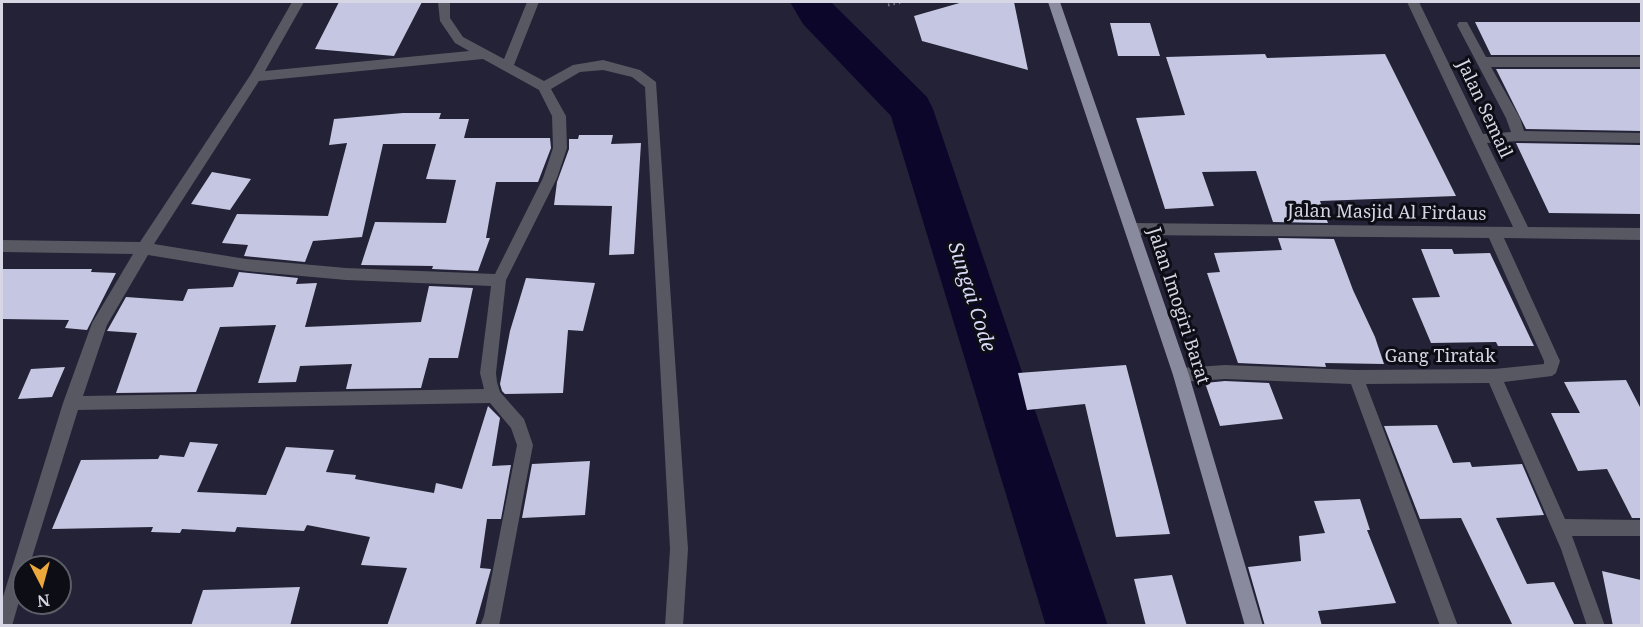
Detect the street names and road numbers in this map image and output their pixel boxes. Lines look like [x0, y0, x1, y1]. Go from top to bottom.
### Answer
street label: Jalan Semail [1452, 56, 1516, 162]
street label: Jalan Masjid Al Firdaus [1287, 200, 1487, 226]
street label: Jalan Imogiri Barat [1142, 225, 1214, 387]
street label: Gang Tiratak [1384, 346, 1496, 368]

